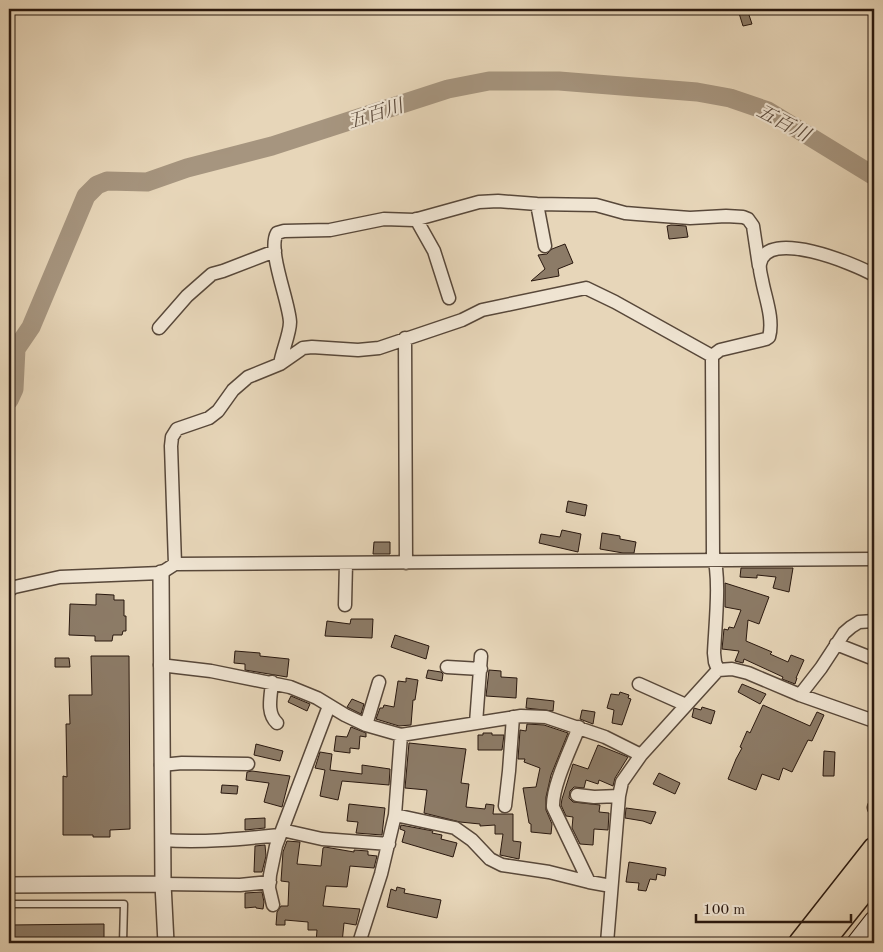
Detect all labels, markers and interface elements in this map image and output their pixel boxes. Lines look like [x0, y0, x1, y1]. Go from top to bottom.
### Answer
water label: 五百川 [345, 95, 408, 133]
water label: 五百川 [753, 101, 815, 147]
scale bar [696, 892, 850, 924]
text: 100 m [703, 903, 745, 918]

